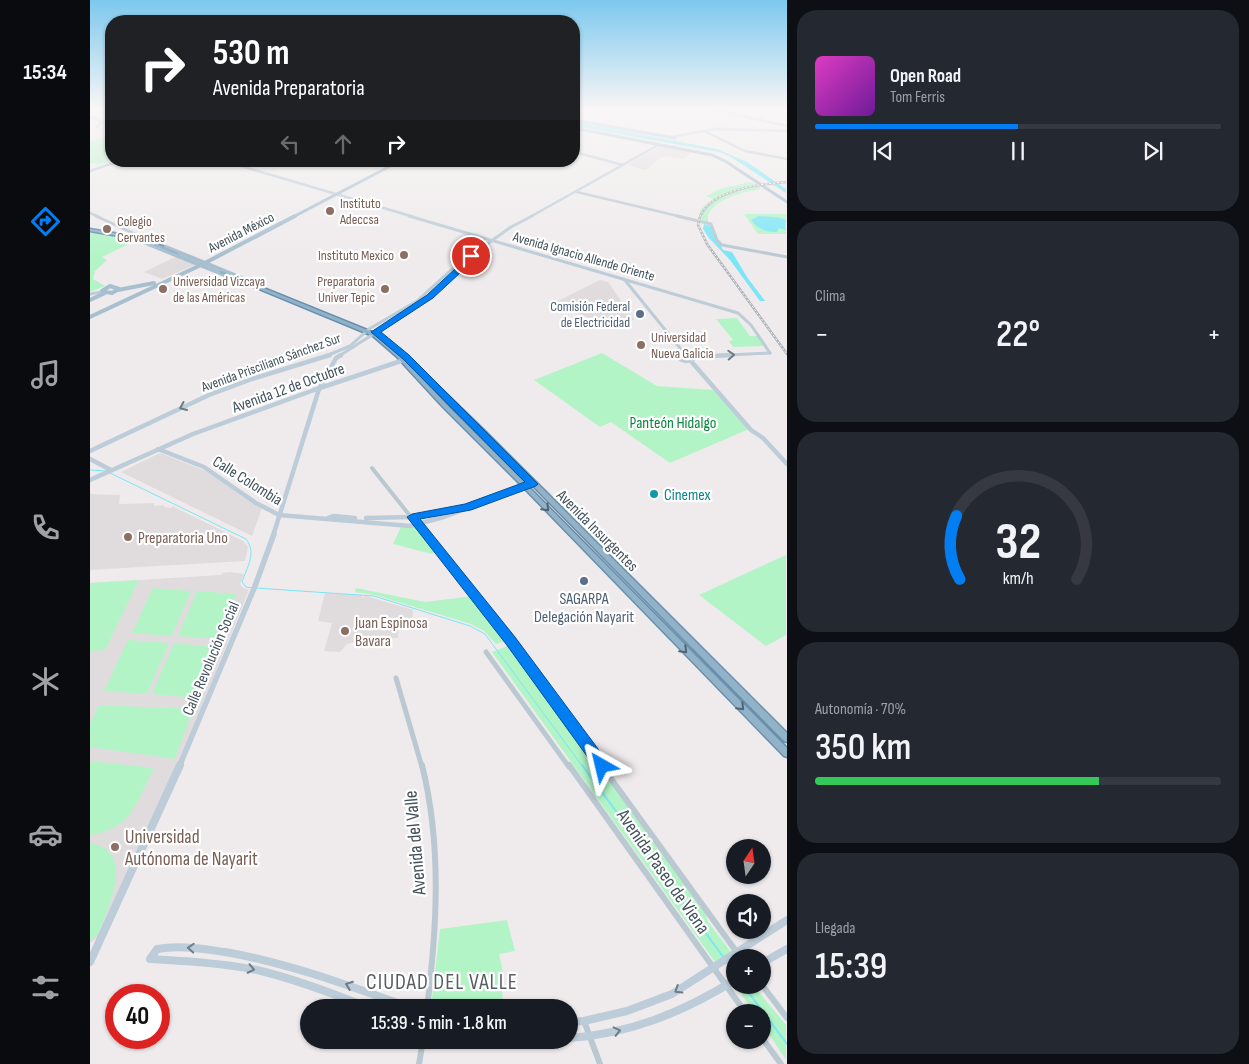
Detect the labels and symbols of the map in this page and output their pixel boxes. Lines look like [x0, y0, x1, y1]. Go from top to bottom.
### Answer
place label: Instituto Adeccsa [339, 195, 381, 228]
marker: Instituto Adeccsa [324, 205, 336, 217]
street label: Avenida México [204, 208, 277, 257]
place label: Colegio Cervantes [117, 213, 165, 246]
marker: Colegio Cervantes [101, 223, 113, 235]
street label: Avenida Ignacio Allende Oriente [510, 228, 657, 285]
pin [450, 235, 492, 277]
place label: Instituto Mexico [318, 247, 394, 264]
marker: Instituto Mexico [398, 249, 410, 261]
place label: Universidad Vizcaya de las Américas [173, 273, 265, 306]
place label: Preparatoria Univer Tepic [317, 273, 375, 306]
marker: Universidad Vizcaya de las Américas [157, 283, 169, 295]
marker: Preparatoria Univer Tepic [379, 283, 391, 295]
place label: Comisión Federal de Electricidad [550, 298, 630, 331]
marker: Comisión Federal de Electricidad [634, 308, 646, 320]
street label: Avenida Prisciliano Sánchez Sur [198, 329, 343, 396]
place label: Universidad Nueva Galicia [651, 329, 714, 362]
marker: Universidad Nueva Galicia [635, 339, 647, 351]
one-way arrow [727, 349, 735, 360]
street label: Avenida 12 de Octubre [229, 359, 347, 418]
one-way arrow [179, 400, 188, 411]
park label: Panteón Hidalgo [630, 414, 716, 433]
street label: Calle Colombia [209, 452, 286, 510]
street label: Avenida Insurgentes [551, 486, 642, 576]
place label: Cinemex [664, 486, 711, 505]
marker: Cinemex [648, 488, 660, 500]
one-way arrow [540, 503, 549, 512]
place label: Preparatoria Uno [138, 529, 228, 548]
marker: Preparatoria Uno [122, 531, 134, 543]
marker: SAGARPA Delegación Nayarit [578, 575, 590, 587]
place label: SAGARPA Delegación Nayarit [534, 590, 634, 627]
street label: Calle Revolución Social [179, 599, 244, 718]
place label: Juan Espinosa Bavara [354, 614, 428, 651]
marker: Juan Espinosa Bavara [339, 625, 351, 637]
one-way arrow [678, 644, 687, 653]
one-way arrow [735, 701, 744, 710]
position arrow [575, 739, 627, 791]
street label: Avenida del Valle [399, 790, 432, 897]
street label: Avenida Paseo de Viena [611, 804, 714, 939]
place label: Universidad Autónoma de Nayarit [124, 826, 258, 871]
north arrow [726, 839, 771, 884]
marker: Universidad Autónoma de Nayarit [109, 841, 121, 853]
one-way arrow [187, 942, 195, 953]
one-way arrow [246, 963, 255, 974]
district label: CIUDAD DEL VALLE [366, 969, 518, 996]
one-way arrow [345, 981, 353, 991]
speed limit sign: 40 [105, 984, 170, 1049]
one-way arrow [675, 984, 684, 993]
one-way arrow [612, 1026, 621, 1037]

